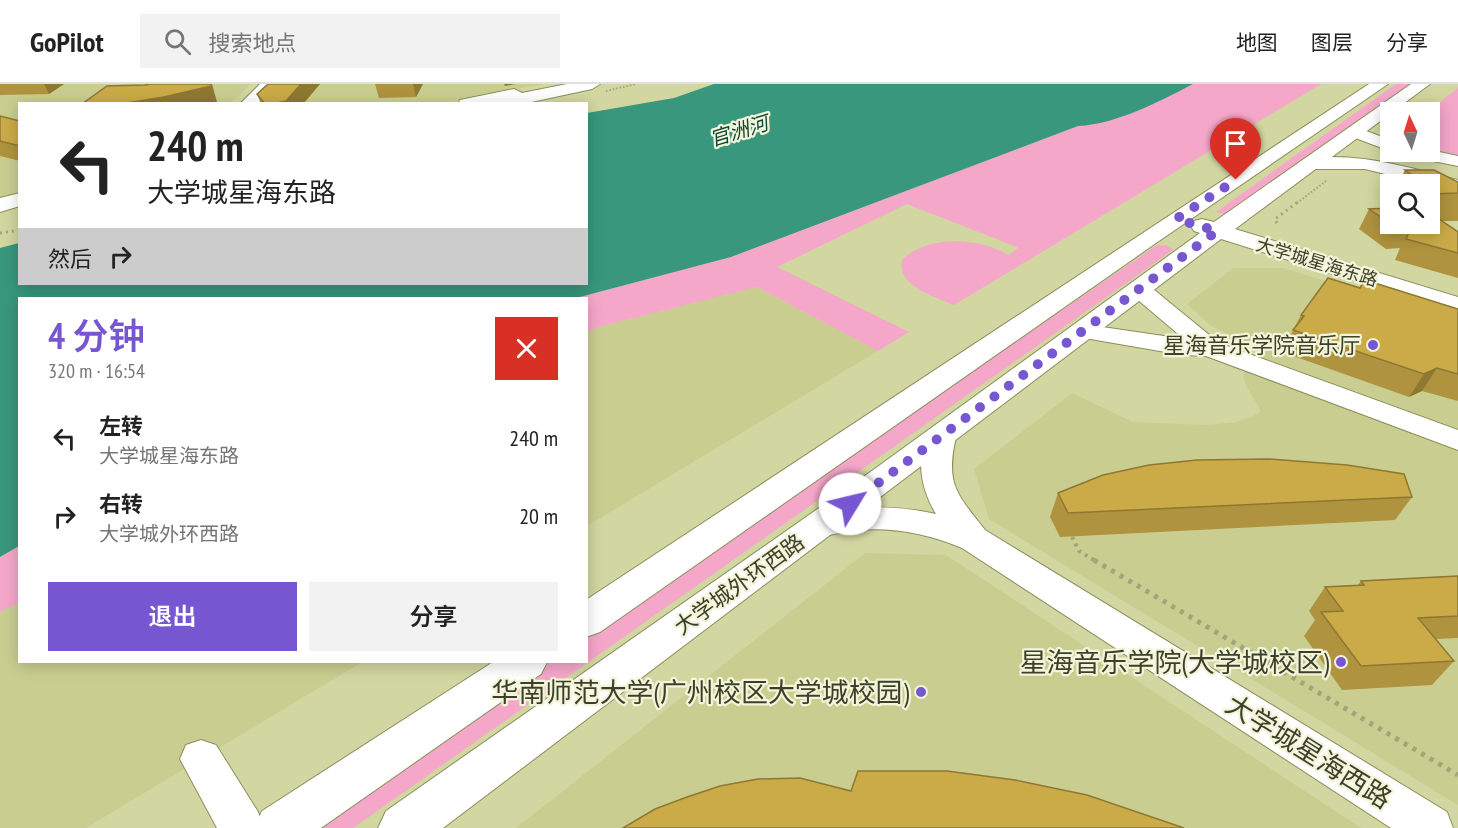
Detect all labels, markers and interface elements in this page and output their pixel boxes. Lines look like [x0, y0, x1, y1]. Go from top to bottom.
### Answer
search box [140, 14, 560, 68]
text: GoPilot [30, 23, 104, 60]
icon: search [161, 25, 194, 58]
text: 搜索地点 [209, 29, 297, 57]
text: 地图 [1236, 29, 1278, 56]
text: 图层 [1311, 29, 1353, 56]
text: 分享 [1386, 29, 1428, 56]
north arrow [1380, 102, 1440, 162]
map controls [1380, 102, 1440, 234]
water label: 官洲河 [707, 109, 775, 152]
text: 240 m [147, 118, 244, 173]
pin [1210, 118, 1261, 180]
icon: left [48, 126, 126, 204]
icon: arrive [1219, 127, 1252, 160]
button: search [1380, 174, 1440, 234]
text: 大学城星海东路 [147, 175, 336, 209]
street label: 大学城星海东路 [1253, 233, 1381, 291]
icon: right [104, 240, 137, 273]
text: 然后 [48, 245, 92, 273]
text: 4 分钟 [48, 312, 145, 359]
button: close [495, 317, 558, 380]
place label: 星海音乐学院音乐厅 [1163, 331, 1361, 359]
marker: 星海音乐学院音乐厅 [1366, 338, 1380, 352]
text: 320 m · 16:54 [48, 358, 145, 384]
text: 左转 [99, 412, 143, 440]
icon: left [48, 422, 81, 455]
text: 240 m [509, 424, 558, 452]
text: 大学城星海东路 [99, 443, 239, 469]
position arrow [818, 472, 882, 536]
text: 右转 [99, 490, 143, 518]
icon: right [48, 500, 81, 533]
text: 20 m [519, 502, 558, 530]
text: 大学城外环西路 [99, 521, 239, 547]
street label: 大学城外环西路 [668, 527, 810, 641]
button: 退出 [48, 582, 297, 651]
button: 分享 [309, 582, 558, 651]
place label: 星海音乐学院(大学城校区) [1019, 645, 1330, 679]
marker: 星海音乐学院(大学城校区) [1334, 655, 1348, 669]
place label: 华南师范大学(广州校区大学城校园) [491, 675, 910, 709]
marker: 华南师范大学(广州校区大学城校园) [914, 685, 928, 699]
street label: 大学城星海西路 [1220, 687, 1398, 815]

